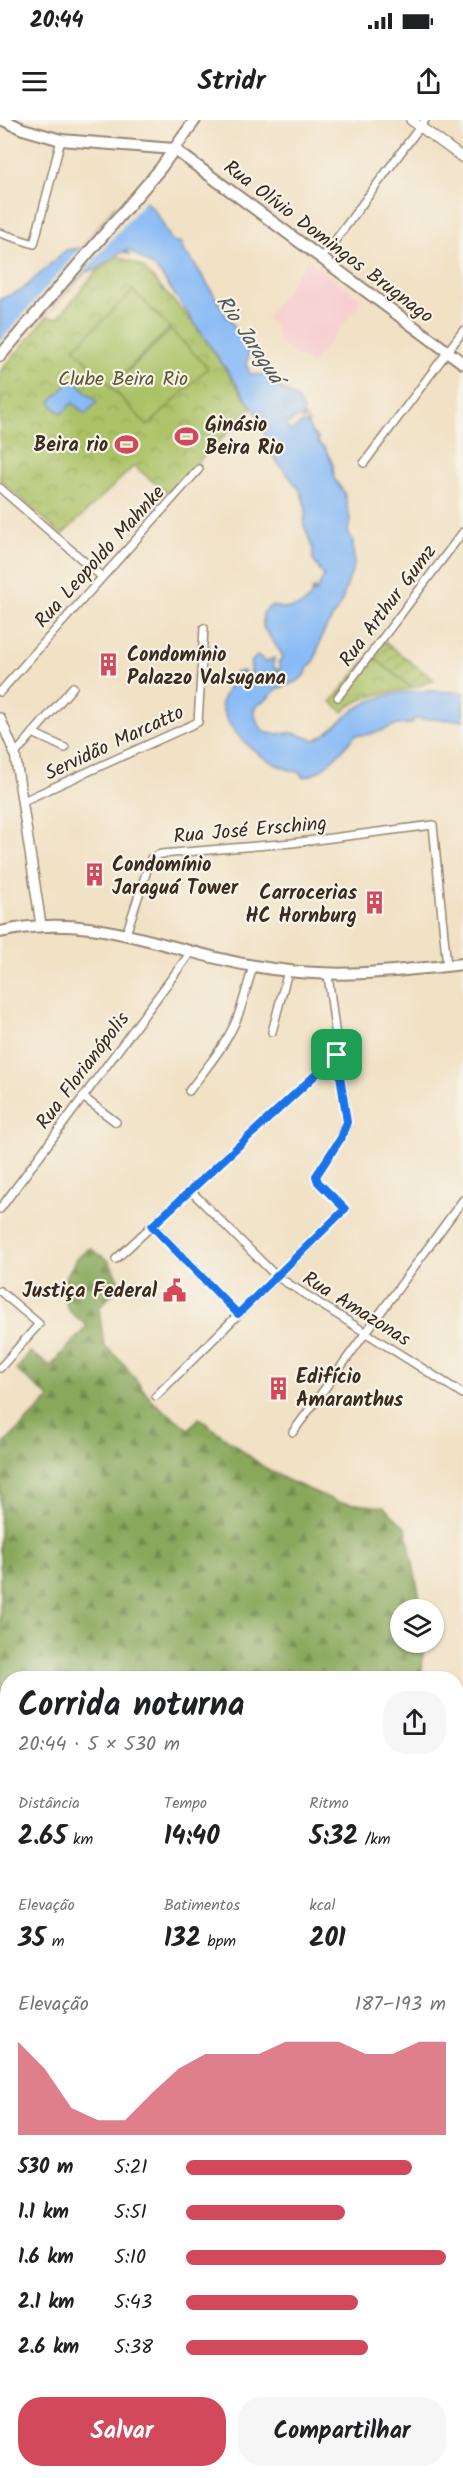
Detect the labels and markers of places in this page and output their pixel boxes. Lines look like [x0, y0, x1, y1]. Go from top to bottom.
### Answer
place label: Ginásio Beira Rio [205, 410, 284, 465]
sports icon: Ginásio Beira Rio [174, 423, 200, 449]
place label: Beira rio [34, 430, 108, 462]
sports icon: Beira rio [113, 431, 139, 457]
place label: Condomínio Palazzo Valsugana [127, 640, 286, 695]
building icon: Condomínio Palazzo Valsugana [96, 652, 122, 678]
place label: Condomínio Jaraguá Tower [112, 850, 239, 905]
building icon: Condomínio Jaraguá Tower [81, 862, 107, 888]
place label: Carrocerias HC Hornburg [246, 878, 358, 933]
building icon: Carrocerias HC Hornburg [362, 890, 388, 916]
pin [311, 1029, 362, 1080]
place label: Justiça Federal [22, 1276, 158, 1308]
public building icon: Justiça Federal [162, 1277, 188, 1303]
place label: Edifício Amaranthus [296, 1362, 404, 1417]
building icon: Edifício Amaranthus [265, 1375, 291, 1401]

